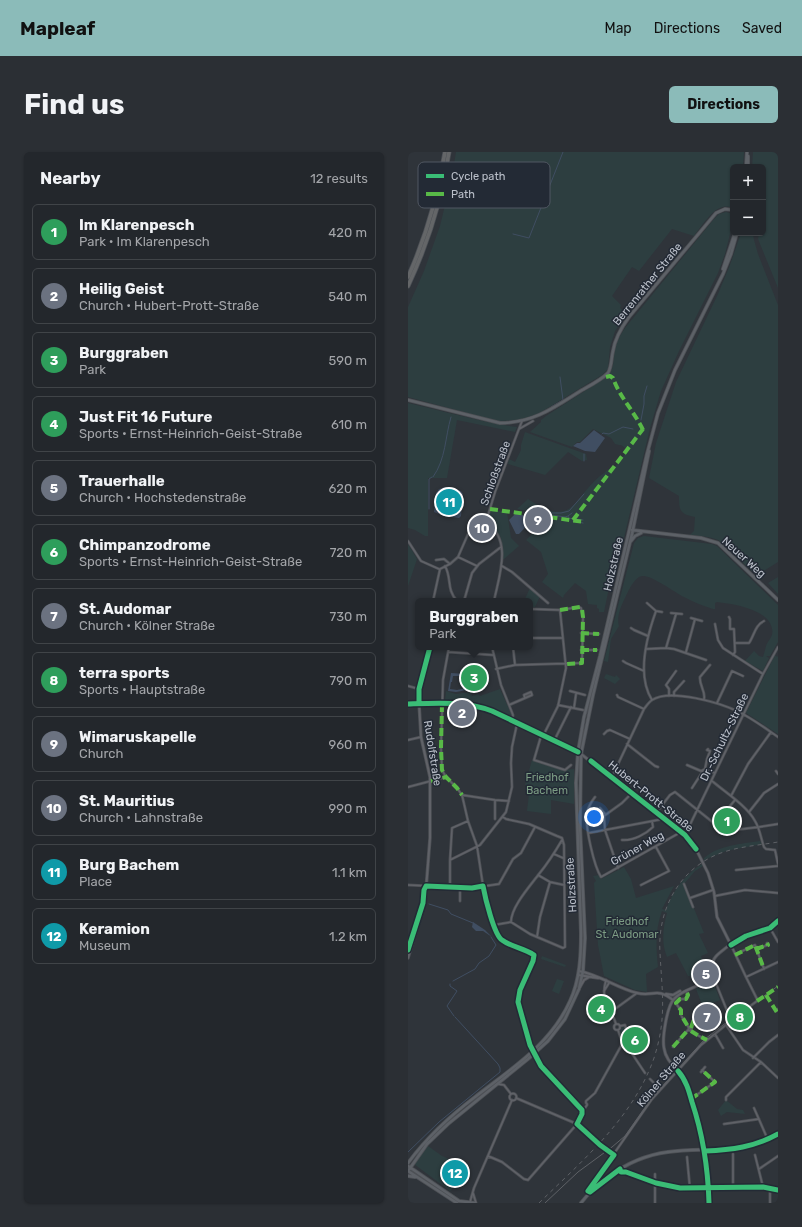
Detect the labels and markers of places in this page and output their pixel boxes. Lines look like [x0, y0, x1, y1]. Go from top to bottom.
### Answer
pin: 11 [436, 487, 462, 517]
pin: 9 [525, 505, 551, 535]
pin: 10 [469, 513, 495, 543]
pin: 3 [461, 663, 487, 693]
pin: 2 [449, 698, 475, 728]
pin: 1 [714, 806, 740, 836]
pin: 5 [693, 959, 719, 989]
pin: 4 [588, 994, 614, 1024]
pin: 7 [694, 1002, 720, 1032]
pin: 8 [727, 1002, 753, 1032]
pin: 6 [622, 1025, 648, 1055]
pin: 12 [442, 1158, 468, 1188]

